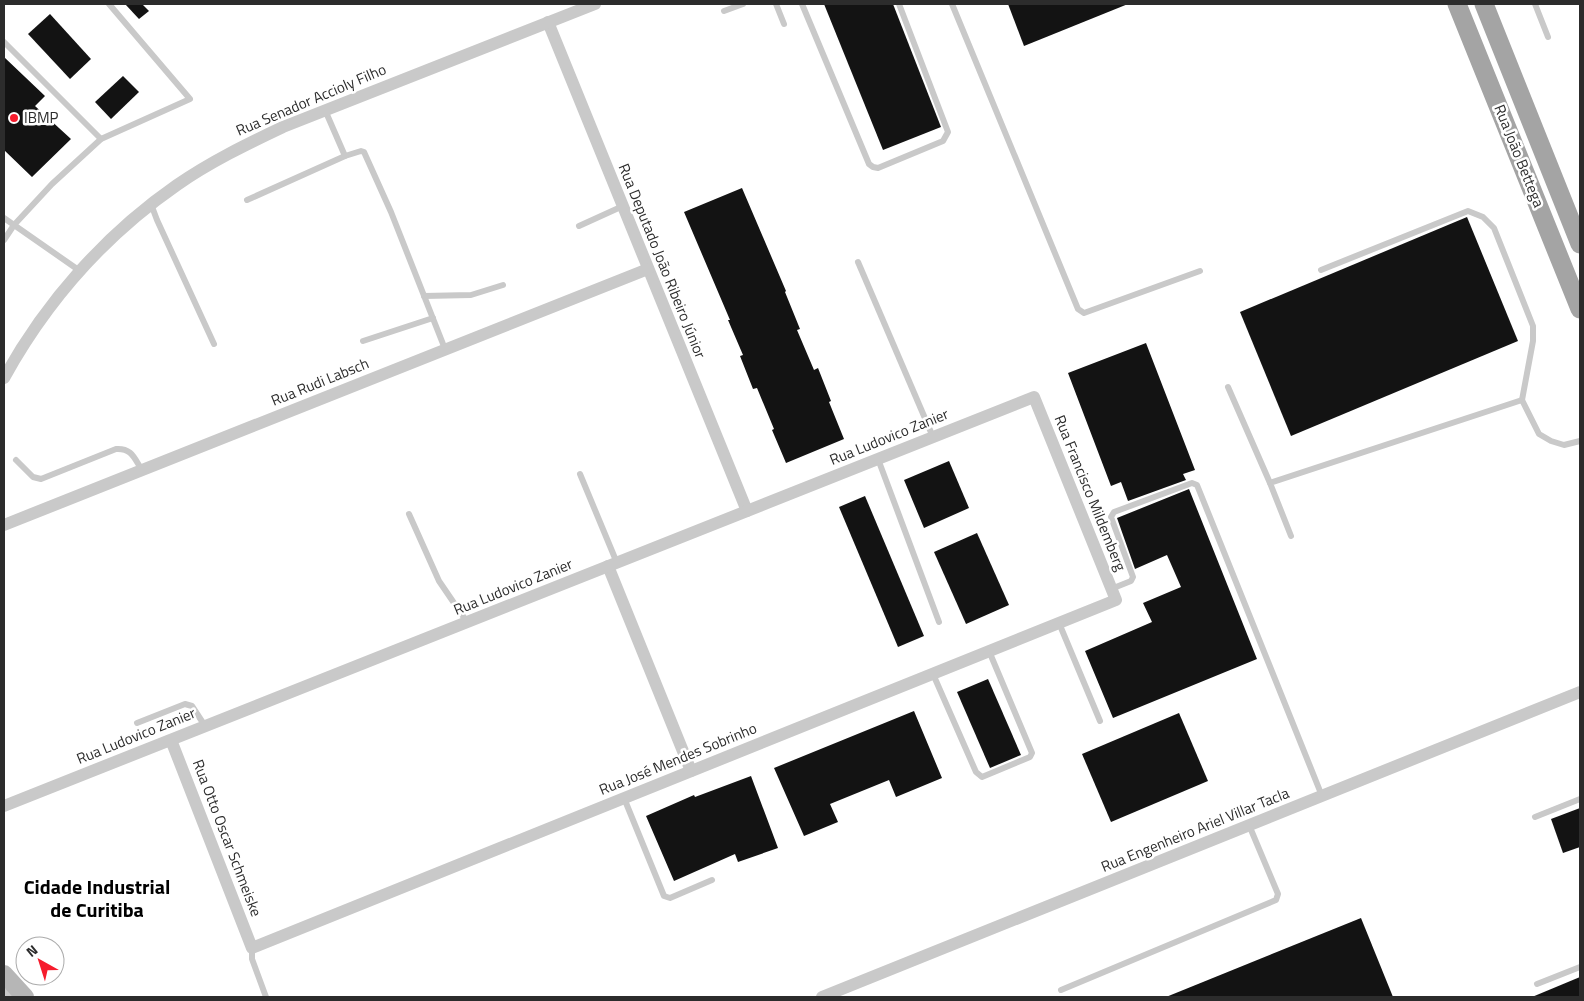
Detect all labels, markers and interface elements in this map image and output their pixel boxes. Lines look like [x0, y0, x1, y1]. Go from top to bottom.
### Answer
street label: Rua Senador Accioly Filho [232, 57, 390, 142]
street label: Rua João Bettega [1488, 101, 1551, 211]
place label: IBMP [24, 106, 59, 129]
marker: IBMP [8, 112, 20, 124]
street label: Rua Deputado João Ribeiro Júnior [613, 160, 712, 362]
street label: Rua Rudi Labsch [267, 351, 372, 412]
street label: Rua Ludovico Zanier [826, 402, 952, 471]
street label: Rua Francisco Mildemberg [1049, 411, 1132, 575]
street label: Rua Ludovico Zanier [450, 552, 576, 621]
street label: Rua Ludovico Zanier [73, 701, 199, 770]
street label: Rua José Mendes Sobrinho [595, 716, 760, 801]
street label: Rua Otto Oscar Schmeiske [187, 756, 268, 920]
street label: Rua Engenheiro Ariel Villar Tacla [1097, 781, 1293, 878]
district label: Cidade Industrial de Curitiba [24, 871, 170, 925]
north arrow [15, 936, 65, 986]
text: N [21, 939, 42, 962]

